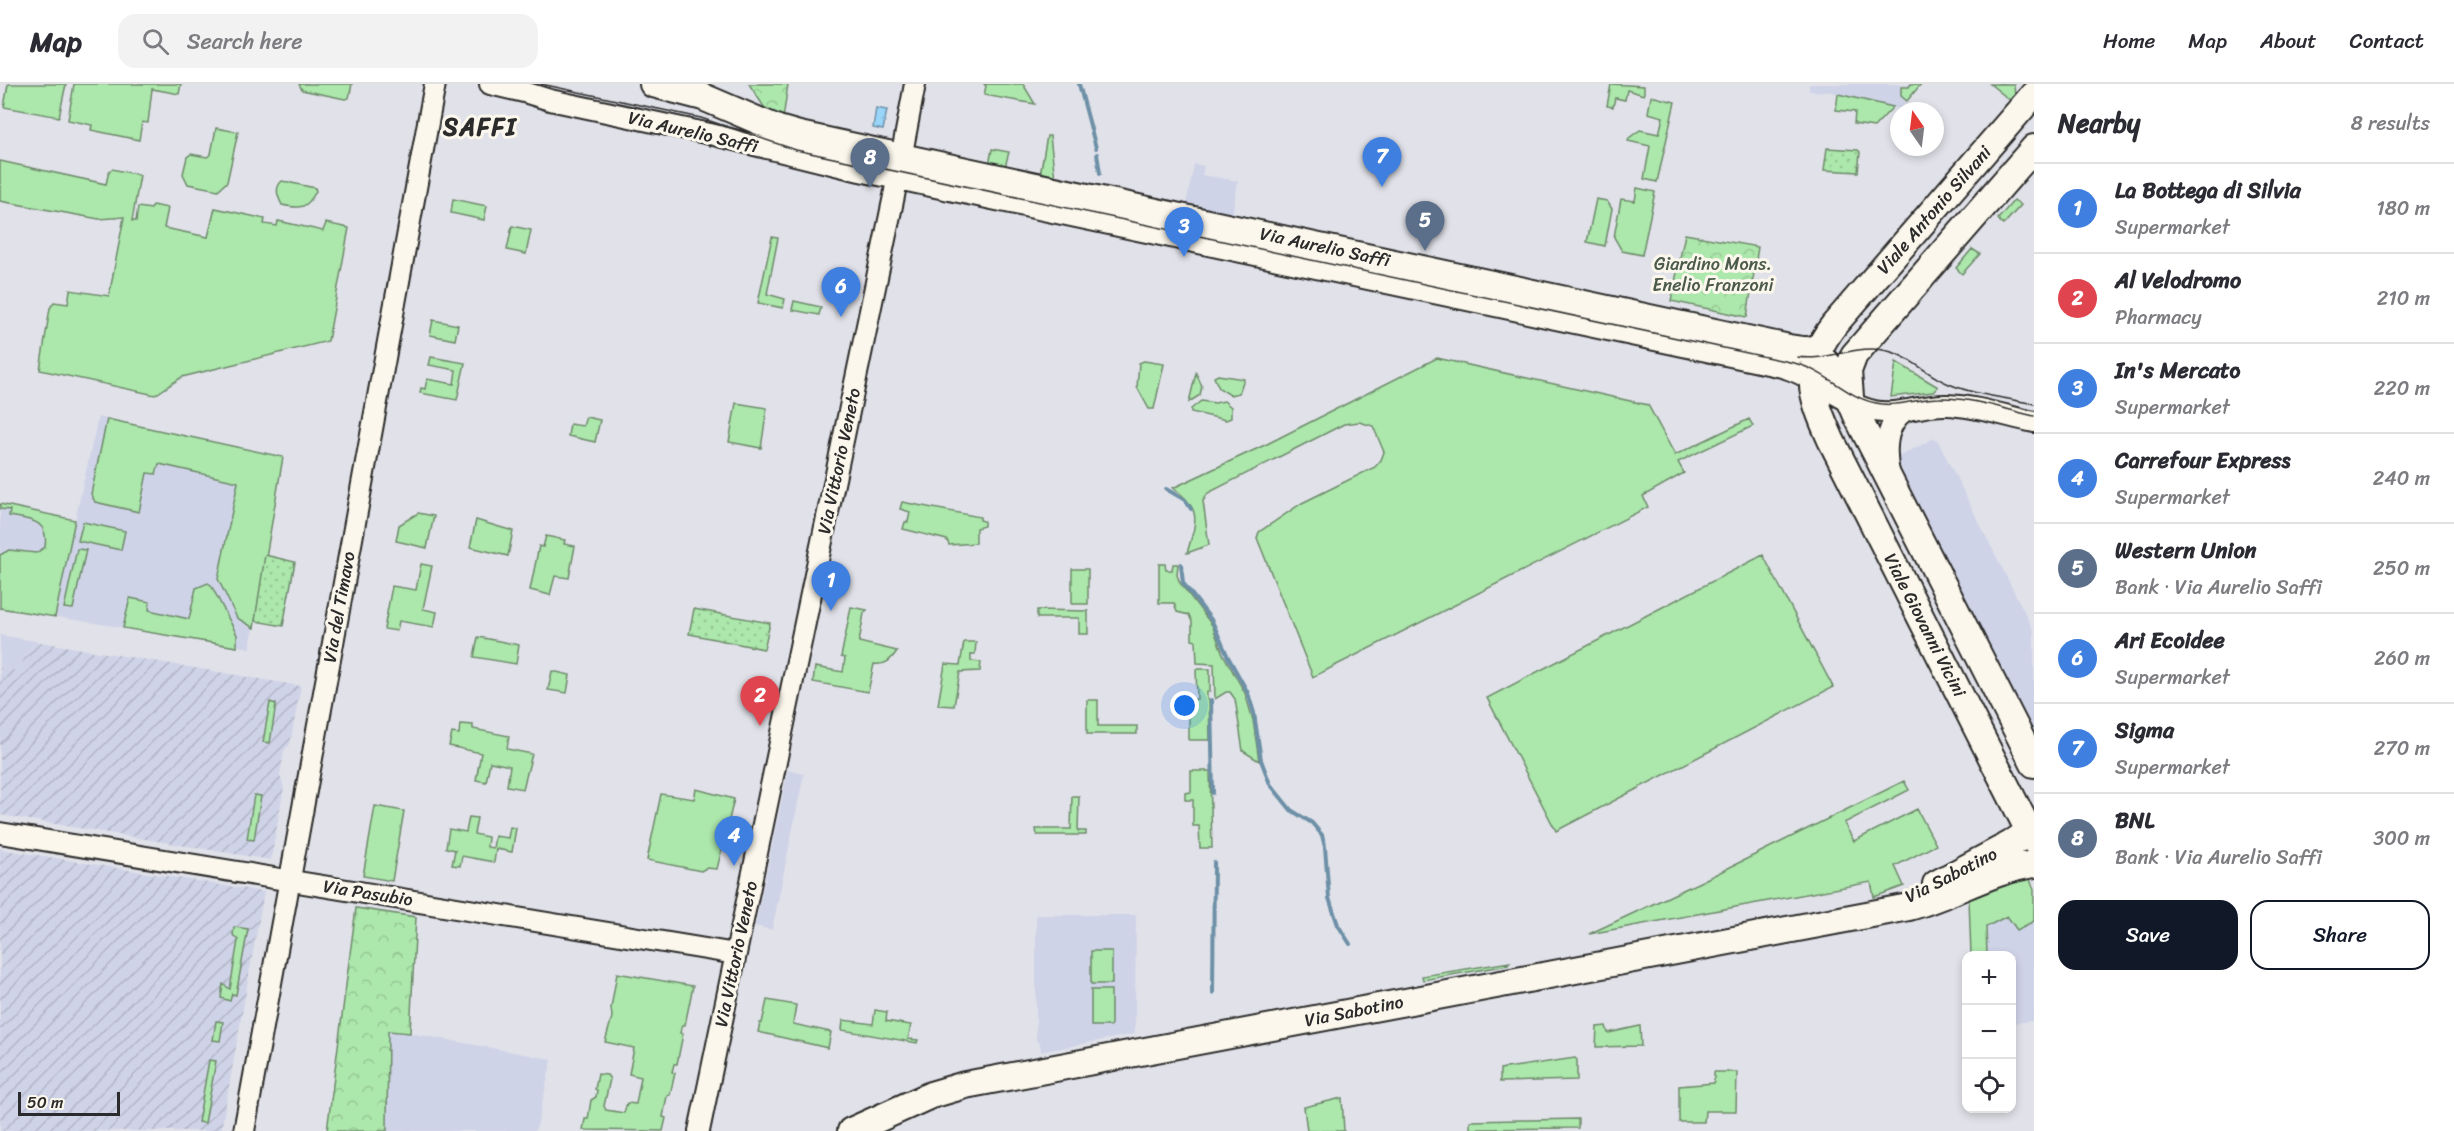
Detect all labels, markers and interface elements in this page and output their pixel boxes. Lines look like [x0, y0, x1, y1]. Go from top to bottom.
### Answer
search box [118, 14, 538, 68]
text: Map [30, 17, 82, 66]
text: Search here [187, 22, 303, 61]
text: Home [2103, 22, 2155, 60]
text: Map [2188, 22, 2227, 60]
text: About [2260, 22, 2317, 60]
text: Contact [2350, 22, 2424, 60]
icon: search [139, 25, 172, 58]
text: Nearby [2058, 100, 2140, 146]
street label: Via Aurelio Saffi [625, 102, 762, 163]
north arrow [1890, 102, 1944, 156]
district label: SAFFI [442, 106, 518, 148]
text: 8 results [2351, 106, 2430, 141]
street label: Viale Antonio Silvani [1869, 137, 2000, 282]
pin: 8 [850, 138, 890, 188]
pin: 7 [1362, 138, 1402, 187]
text: La Bottega di Silvia [2115, 171, 2301, 210]
text: 1 [2073, 191, 2082, 226]
text: 180 m [2376, 191, 2430, 226]
pin: 5 [1406, 202, 1444, 251]
pin: 3 [1164, 208, 1204, 257]
text: Supermarket [2115, 210, 2230, 245]
street label: Via Aurelio Saffi [1257, 218, 1394, 277]
park label: Giardino Mons. Enelio Franzoni [1653, 248, 1775, 301]
text: Al Velodromo [2115, 261, 2241, 300]
pin: 6 [822, 268, 860, 317]
text: 2 [2072, 281, 2083, 316]
text: 210 m [2377, 281, 2430, 316]
text: Pharmacy [2115, 300, 2202, 335]
text: In's Mercato [2115, 351, 2240, 390]
text: 3 [2072, 371, 2083, 406]
text: 220 m [2374, 371, 2430, 406]
street label: Via Vittorio Veneto [808, 385, 870, 537]
text: Supermarket [2115, 390, 2230, 425]
text: Carrefour Express [2115, 441, 2291, 480]
text: 4 [2071, 461, 2084, 496]
text: 240 m [2373, 461, 2430, 496]
text: Supermarket [2115, 480, 2230, 515]
text: Western Union [2115, 531, 2257, 570]
street label: Viale Giovanni Vicini [1875, 547, 1976, 704]
street label: Via del Timavo [313, 549, 365, 665]
text: 5 [2071, 551, 2084, 586]
text: 250 m [2373, 551, 2430, 586]
pin: 1 [812, 562, 850, 611]
text: Bank · Via Aurelio Saffi [2115, 570, 2322, 605]
text: Ari Ecoidee [2115, 621, 2225, 660]
text: 6 [2072, 641, 2083, 676]
text: 260 m [2374, 641, 2430, 676]
text: Supermarket [2115, 660, 2230, 695]
pin: 2 [740, 676, 780, 726]
your location [1170, 691, 1199, 720]
text: Sigma [2115, 711, 2174, 750]
text: 7 [2072, 731, 2083, 766]
text: 270 m [2374, 731, 2430, 766]
text: Supermarket [2115, 750, 2230, 785]
text: BNL [2115, 801, 2155, 840]
pin: 4 [714, 816, 754, 866]
text: 8 [2071, 821, 2084, 856]
text: 300 m [2373, 821, 2430, 856]
street label: Via Sabotino [1899, 838, 2003, 912]
text: Bank · Via Aurelio Saffi [2115, 840, 2322, 875]
street label: Via Pasubio [321, 870, 415, 916]
street label: Via Vittorio Veneto [705, 878, 767, 1030]
button: Save [2058, 900, 2238, 970]
button: Share [2250, 900, 2430, 970]
map controls [1962, 951, 2016, 1113]
button: + [1962, 951, 2016, 1005]
street label: Via Sabotino [1302, 986, 1406, 1036]
button: − [1962, 1005, 2016, 1059]
button: locate [1962, 1059, 2016, 1113]
text: 50 m [27, 1088, 63, 1117]
scale bar [18, 1089, 120, 1116]

